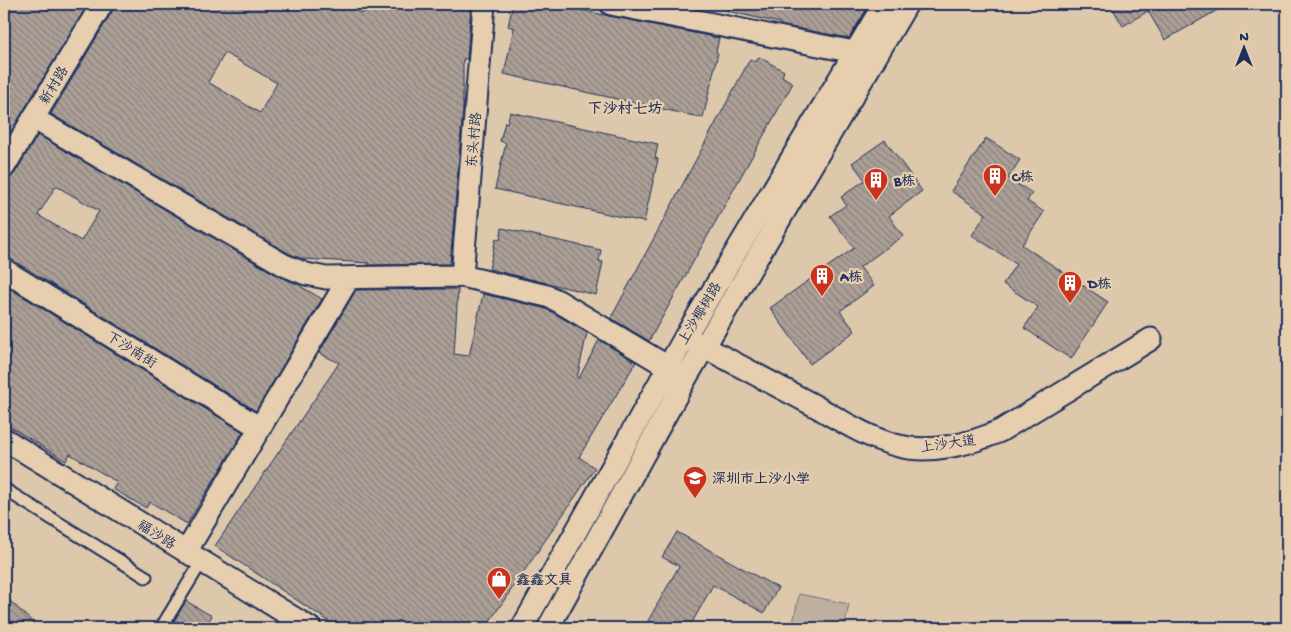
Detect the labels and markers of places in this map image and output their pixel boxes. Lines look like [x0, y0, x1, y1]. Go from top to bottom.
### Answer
building icon: C栋 [982, 163, 1008, 197]
building icon: B栋 [863, 167, 889, 201]
place label: C栋 [1011, 170, 1034, 187]
place label: B栋 [893, 174, 915, 191]
building icon: A栋 [809, 263, 835, 297]
place label: A栋 [839, 270, 862, 287]
building icon: D栋 [1057, 270, 1083, 304]
place label: D栋 [1086, 277, 1111, 294]
school or university icon: 深圳市上沙小学 [682, 465, 708, 499]
place label: 深圳市上沙小学 [712, 471, 810, 489]
shop icon: 鑫鑫文具 [486, 566, 512, 600]
place label: 鑫鑫文具 [516, 572, 572, 590]

